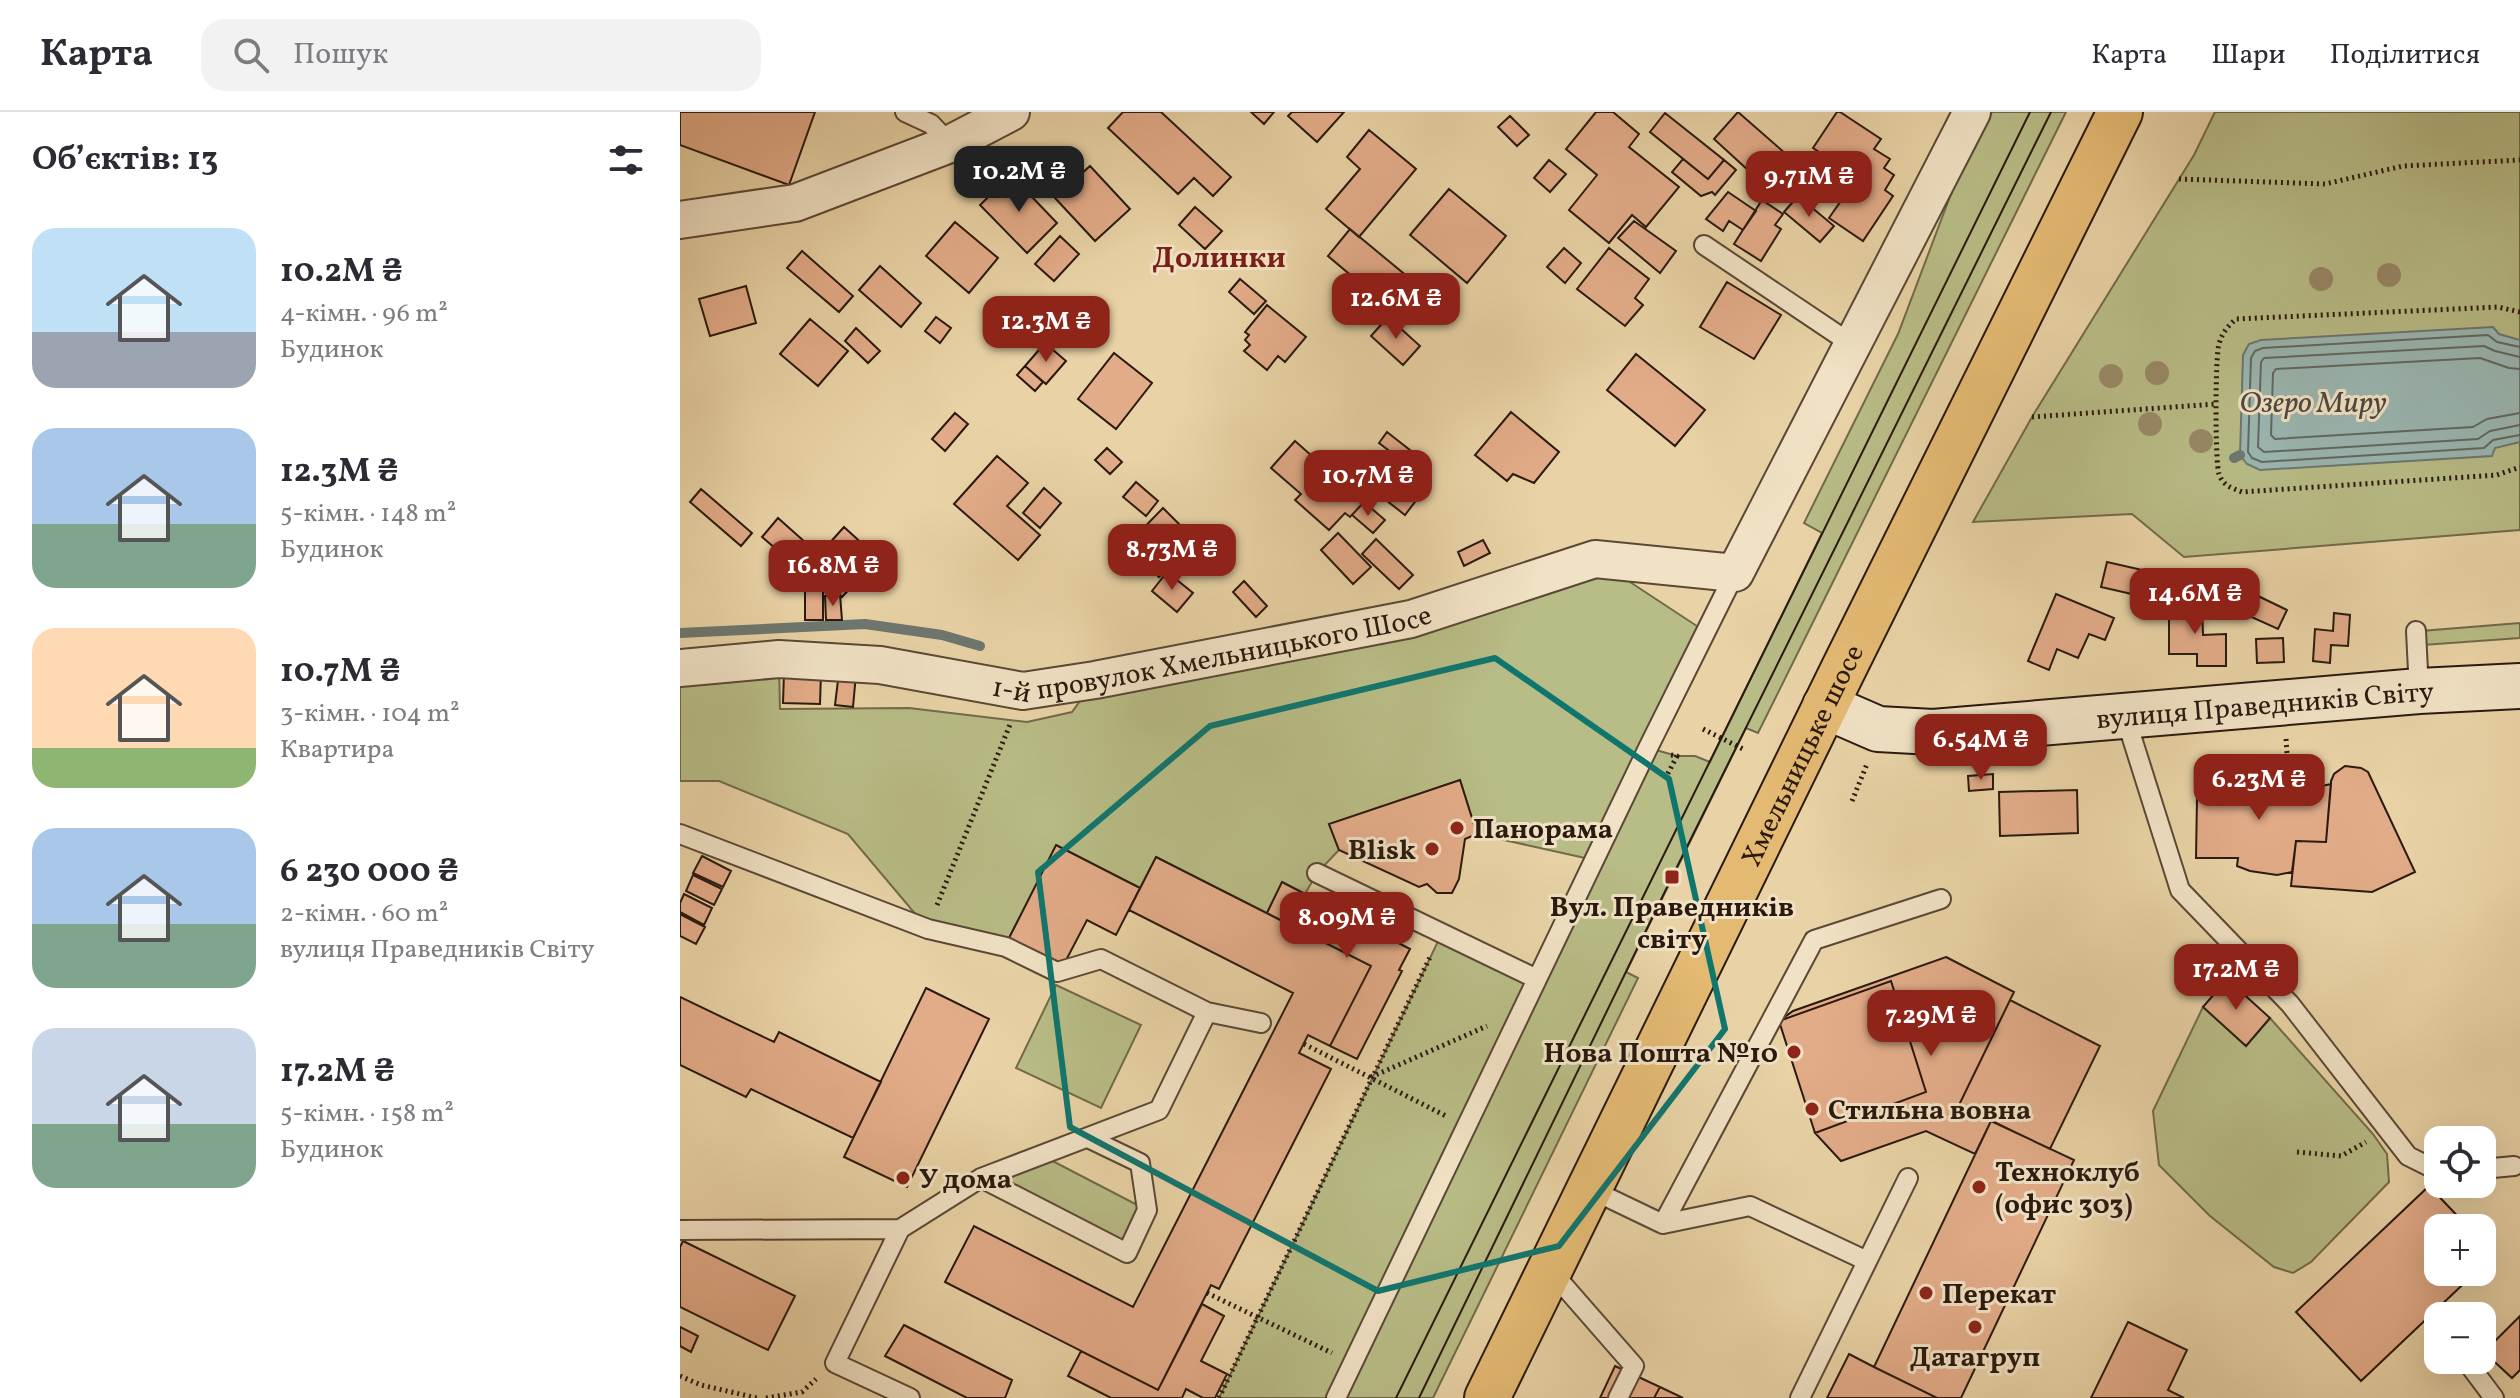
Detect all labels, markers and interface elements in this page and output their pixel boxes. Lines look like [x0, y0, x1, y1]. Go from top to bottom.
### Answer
search box [201, 19, 761, 91]
text: Карта [40, 29, 153, 82]
icon: search [229, 33, 273, 77]
text: Пошук [293, 34, 388, 76]
text: Карта [2091, 36, 2167, 75]
text: Шари [2211, 36, 2286, 75]
text: Поділитися [2330, 36, 2480, 75]
text: Об’єктів: 13 [32, 137, 218, 184]
icon: filters [604, 138, 648, 182]
pin: 10.2M ₴ [945, 146, 1093, 214]
pin: 9.71M ₴ [1735, 151, 1883, 219]
text: 10.2M ₴ [972, 154, 1066, 190]
text: 9.71M ₴ [1764, 159, 1854, 195]
district label: Долинки [1152, 238, 1286, 280]
text: 10.2M ₴ [280, 249, 403, 296]
icon: home [96, 260, 192, 356]
pin: 12.6M ₴ [1322, 273, 1470, 341]
text: 12.6M ₴ [1350, 281, 1442, 317]
text: 4-кімн. · 96 m² [280, 296, 448, 332]
pin: 12.3M ₴ [972, 296, 1120, 364]
text: 12.3M ₴ [1001, 304, 1091, 340]
text: Будинок [280, 332, 383, 368]
water label: Озеро Миру [2239, 383, 2387, 425]
text: 12.3M ₴ [280, 449, 399, 496]
pin: 10.7M ₴ [1294, 450, 1442, 518]
text: 10.7M ₴ [1322, 458, 1414, 494]
icon: home [96, 460, 192, 556]
text: 5-кімн. · 148 m² [280, 496, 457, 532]
pin: 8.73M ₴ [1098, 524, 1246, 592]
text: Будинок [280, 532, 383, 568]
text: 8.73M ₴ [1126, 532, 1218, 568]
pin: 16.8M ₴ [759, 540, 907, 608]
text: 16.8M ₴ [787, 548, 879, 584]
pin: 14.6M ₴ [2121, 568, 2269, 636]
text: 14.6M ₴ [2148, 576, 2242, 612]
street label: 1-й провулок Хмельницького Шосе [989, 597, 1437, 714]
street label: Хмельницьке шосе [1733, 638, 1875, 873]
text: 10.7M ₴ [280, 649, 400, 696]
icon: home [96, 660, 192, 756]
street label: вулиця Праведників Світу [2095, 673, 2435, 740]
text: 3-кімн. · 104 m² [280, 696, 460, 732]
pin: 6.54M ₴ [1907, 714, 2055, 782]
text: 6.54M ₴ [1933, 722, 2029, 758]
text: Квартира [280, 732, 394, 768]
pin: 6.23M ₴ [2185, 754, 2333, 822]
text: 6.23M ₴ [2212, 762, 2306, 798]
place label: Панорама [1473, 811, 1613, 850]
marker: Панорама [1448, 819, 1466, 837]
place label: Blisk [1348, 832, 1416, 871]
marker: Blisk [1423, 840, 1441, 858]
text: 6 230 000 ₴ [280, 849, 459, 896]
icon: home [96, 860, 192, 956]
marker: Вул. Праведників світу [1663, 868, 1681, 886]
place label: Вул. Праведників світу [1550, 889, 1794, 960]
pin: 8.09M ₴ [1273, 892, 1421, 960]
text: 2-кімн. · 60 m² [280, 896, 448, 932]
text: 8.09M ₴ [1298, 900, 1396, 936]
text: вулиця Праведників Світу [280, 932, 595, 968]
pin: 17.2M ₴ [2162, 944, 2310, 1012]
text: 17.2M ₴ [2192, 952, 2280, 988]
pin: 7.29M ₴ [1857, 990, 2005, 1058]
text: 7.29M ₴ [1885, 998, 1977, 1034]
place label: Нова Пошта №10 [1544, 1035, 1778, 1074]
marker: Нова Пошта №10 [1785, 1043, 1803, 1061]
text: 17.2M ₴ [280, 1049, 395, 1096]
icon: home [96, 1060, 192, 1156]
place label: Стильна вовна [1828, 1092, 2031, 1131]
text: 5-кімн. · 158 m² [280, 1096, 454, 1132]
marker: Стильна вовна [1803, 1100, 1821, 1118]
map controls [2424, 1126, 2496, 1374]
button: locate [2424, 1126, 2496, 1198]
text: Будинок [280, 1132, 383, 1168]
place label: Техноклуб (офис 303) [1995, 1154, 2140, 1225]
place label: У дома [919, 1161, 1012, 1200]
marker: У дома [894, 1169, 912, 1187]
marker: Техноклуб (офис 303) [1970, 1178, 1988, 1196]
button: + [2424, 1214, 2496, 1286]
place label: Перекат [1942, 1276, 2057, 1315]
marker: Перекат [1917, 1284, 1935, 1302]
button: − [2424, 1302, 2496, 1374]
marker: Датагруп [1966, 1318, 1984, 1336]
place label: Датагруп [1910, 1339, 2040, 1378]

